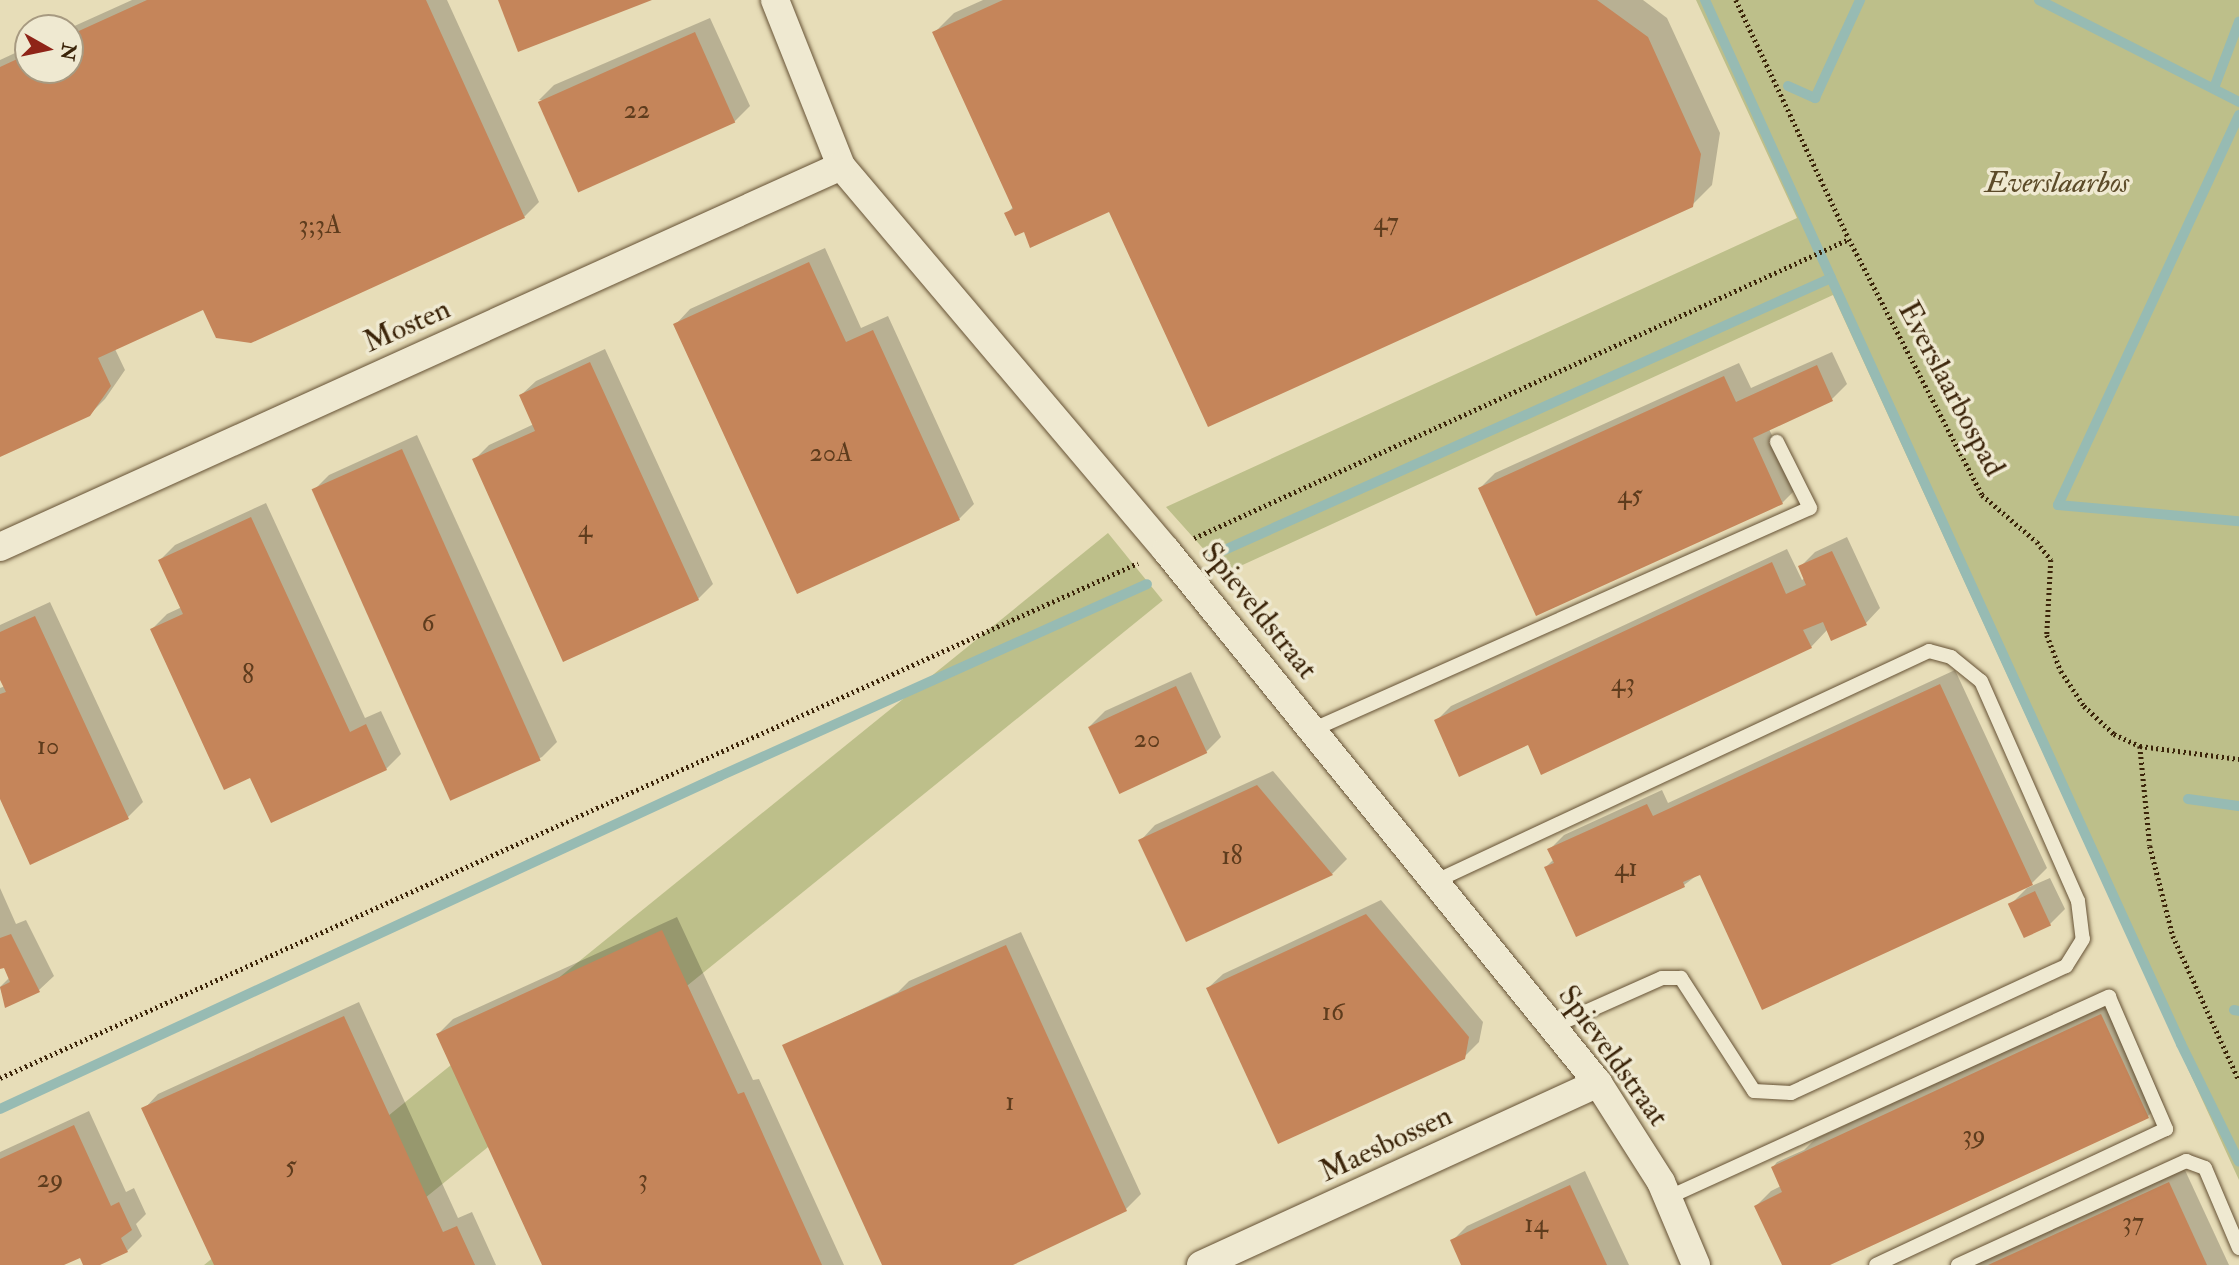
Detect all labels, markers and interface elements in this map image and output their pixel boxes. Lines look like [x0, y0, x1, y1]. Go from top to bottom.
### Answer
north arrow [14, 14, 84, 84]
text: N [55, 42, 81, 62]
house number: 22 [624, 95, 650, 127]
park label: Everslaarbos [1985, 165, 2129, 201]
house number: 47 [1373, 207, 1399, 239]
house number: 3;3A [298, 210, 342, 242]
street label: Mosten [358, 291, 456, 361]
street label: Everslaarbospad [1890, 295, 2012, 483]
house number: 20A [809, 438, 853, 470]
house number: 45 [1617, 480, 1643, 512]
house number: 4 [578, 514, 592, 546]
street label: Spieveldstraat [1193, 535, 1325, 687]
house number: 6 [421, 608, 435, 640]
house number: 8 [242, 660, 254, 692]
house number: 43 [1611, 668, 1635, 700]
house number: 20 [1134, 724, 1160, 756]
house number: 10 [37, 731, 59, 763]
house number: 18 [1221, 841, 1243, 873]
house number: 41 [1614, 853, 1638, 885]
street label: Spieveldstraat [1550, 979, 1676, 1133]
house number: 16 [1322, 997, 1344, 1029]
house number: 1 [1005, 1087, 1015, 1119]
street label: Maesbossen [1314, 1098, 1458, 1190]
house number: 39 [1962, 1120, 1986, 1152]
house number: 5 [285, 1151, 297, 1183]
house number: 29 [37, 1164, 63, 1196]
house number: 3 [638, 1164, 648, 1196]
house number: 37 [2122, 1207, 2144, 1239]
house number: 14 [1524, 1209, 1548, 1241]

